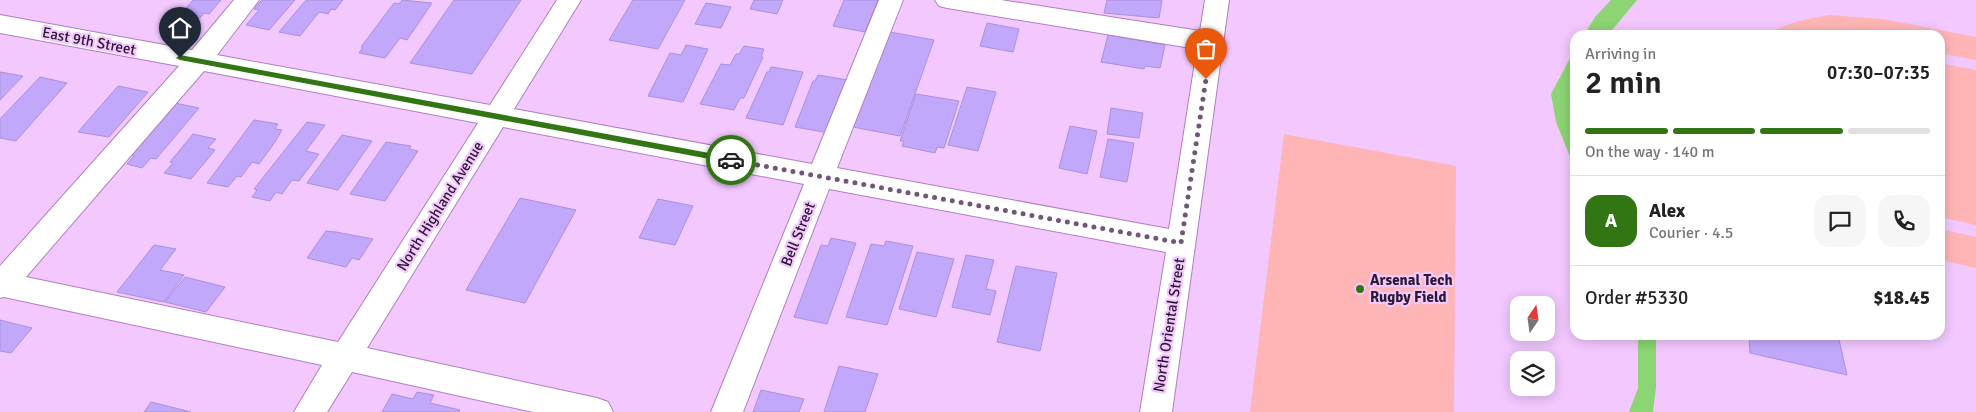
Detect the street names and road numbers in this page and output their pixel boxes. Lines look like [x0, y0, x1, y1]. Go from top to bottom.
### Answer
street label: East 9th Street [41, 23, 137, 59]
street label: North Highland Avenue [393, 138, 487, 274]
street label: Bell Street [777, 199, 819, 269]
street label: North Oriental Street [1150, 257, 1188, 393]

